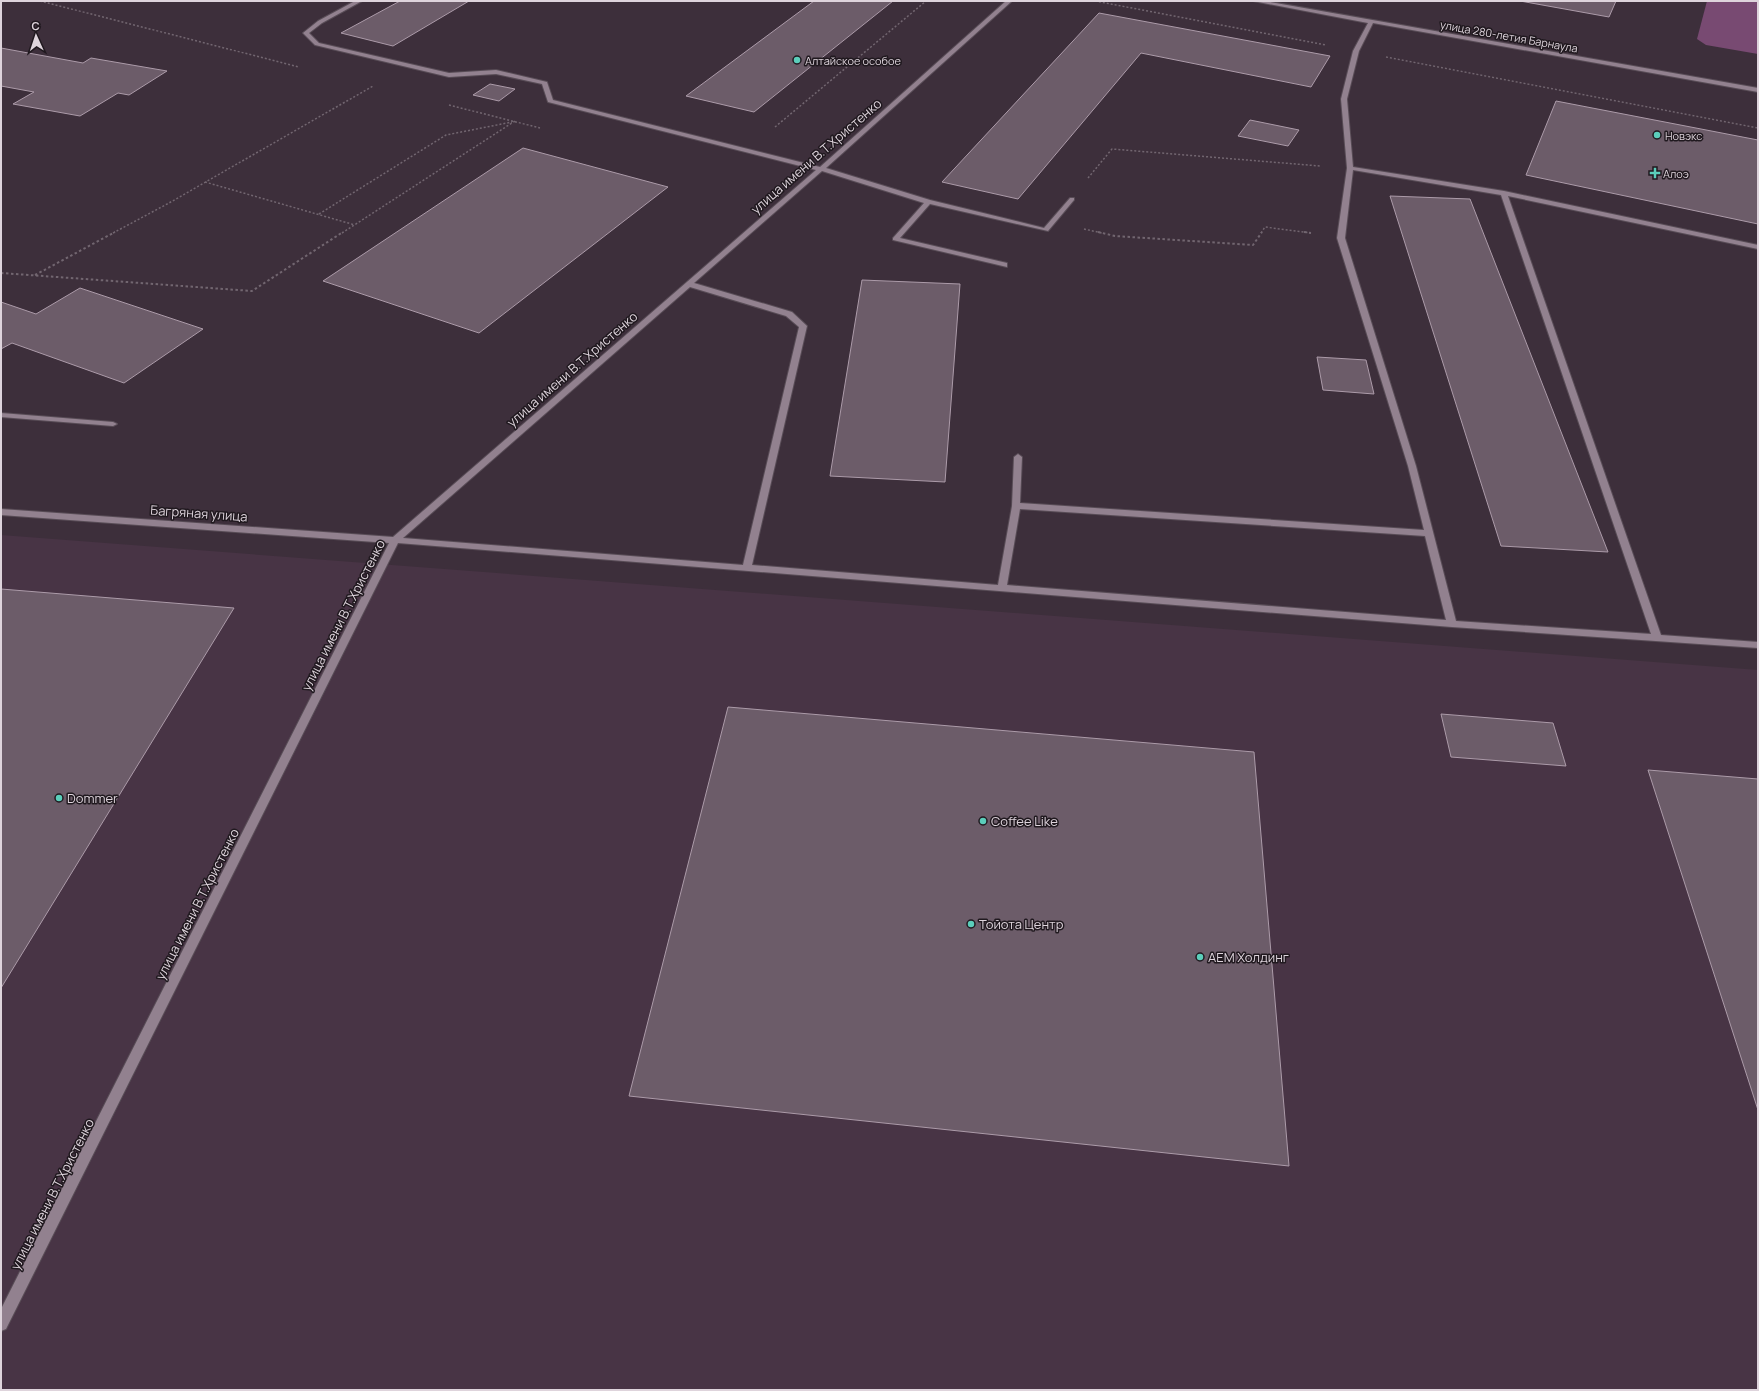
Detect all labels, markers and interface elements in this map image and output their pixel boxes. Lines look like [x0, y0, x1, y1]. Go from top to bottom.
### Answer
north arrow [16, 16, 56, 56]
street label: улица 280-летия Барнаула [1439, 16, 1579, 56]
text: С [31, 18, 40, 33]
place label: Алтайское особое [805, 53, 901, 68]
marker: Алтайское особое [792, 55, 802, 65]
street label: улица имени В.Т.Христенко [747, 94, 885, 218]
place label: Новэкс [1665, 128, 1702, 143]
marker: Новэкс [1652, 130, 1662, 140]
place label: Алоэ [1663, 166, 1689, 181]
marker: Алоэ [1650, 168, 1660, 178]
street label: улица имени В.Т.Христенко [503, 307, 641, 431]
street label: Багряная улица [150, 501, 248, 525]
street label: улица имени В.Т.Христенко [297, 536, 389, 694]
place label: Dommer [67, 789, 118, 807]
marker: Dommer [54, 793, 64, 803]
place label: Coffee Like [991, 812, 1058, 830]
marker: Coffee Like [978, 816, 988, 826]
street label: улица имени В.Т.Христенко [151, 825, 243, 983]
place label: Тойота Центр [979, 915, 1064, 933]
marker: Тойота Центр [966, 919, 976, 929]
place label: АЕМ Холдинг [1208, 948, 1289, 966]
marker: АЕМ Холдинг [1195, 952, 1205, 962]
street label: улица имени В.Т.Христенко [6, 1115, 98, 1273]

